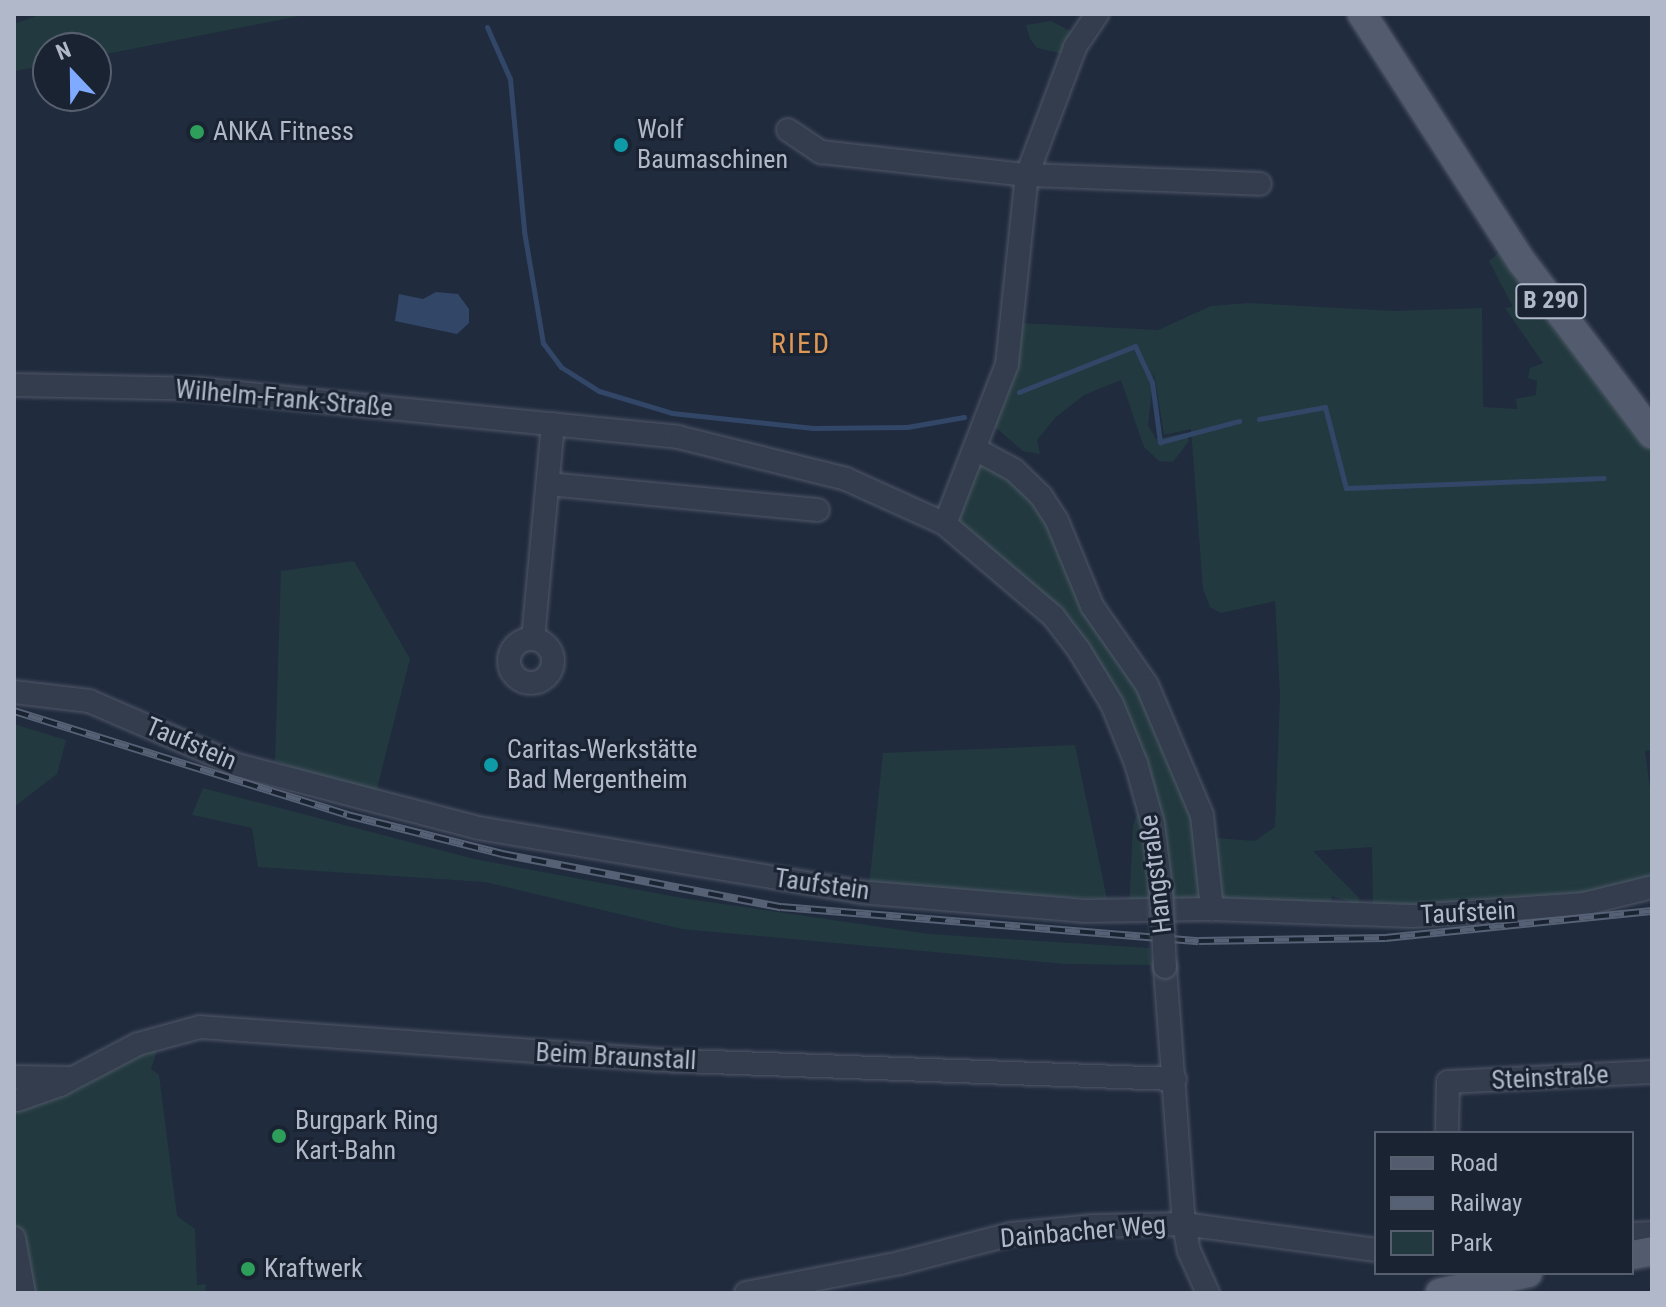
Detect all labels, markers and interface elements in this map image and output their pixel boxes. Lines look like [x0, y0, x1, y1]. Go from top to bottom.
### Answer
north arrow [32, 32, 112, 112]
text: N [53, 37, 74, 65]
place label: Wolf Baumaschinen [637, 114, 788, 176]
place label: ANKA Fitness [213, 116, 354, 148]
marker: ANKA Fitness [188, 123, 206, 141]
marker: Wolf Baumaschinen [612, 136, 630, 154]
road number: B 290 [1515, 281, 1587, 321]
district label: RIED [771, 327, 831, 361]
street label: Wilhelm-Frank-Straße [174, 374, 394, 424]
street label: Taufstein [141, 711, 241, 777]
place label: Caritas-Werkstätte Bad Mergentheim [507, 734, 697, 796]
marker: Caritas-Werkstätte Bad Mergentheim [482, 756, 500, 774]
street label: Hangstraße [1133, 813, 1179, 935]
street label: Taufstein [772, 863, 872, 907]
street label: Taufstein [1419, 895, 1517, 931]
street label: Beim Braunstall [535, 1037, 697, 1077]
street label: Steinstraße [1491, 1059, 1609, 1097]
place label: Burgpark Ring Kart-Bahn [295, 1105, 438, 1166]
marker: Burgpark Ring Kart-Bahn [270, 1127, 288, 1145]
legend [1374, 1131, 1634, 1275]
text: Road [1450, 1149, 1498, 1177]
text: Railway [1450, 1189, 1522, 1217]
street label: Dainbacher Weg [999, 1209, 1167, 1255]
text: Park [1450, 1229, 1493, 1257]
place label: Kraftwerk [264, 1253, 363, 1285]
marker: Kraftwerk [239, 1260, 257, 1278]

